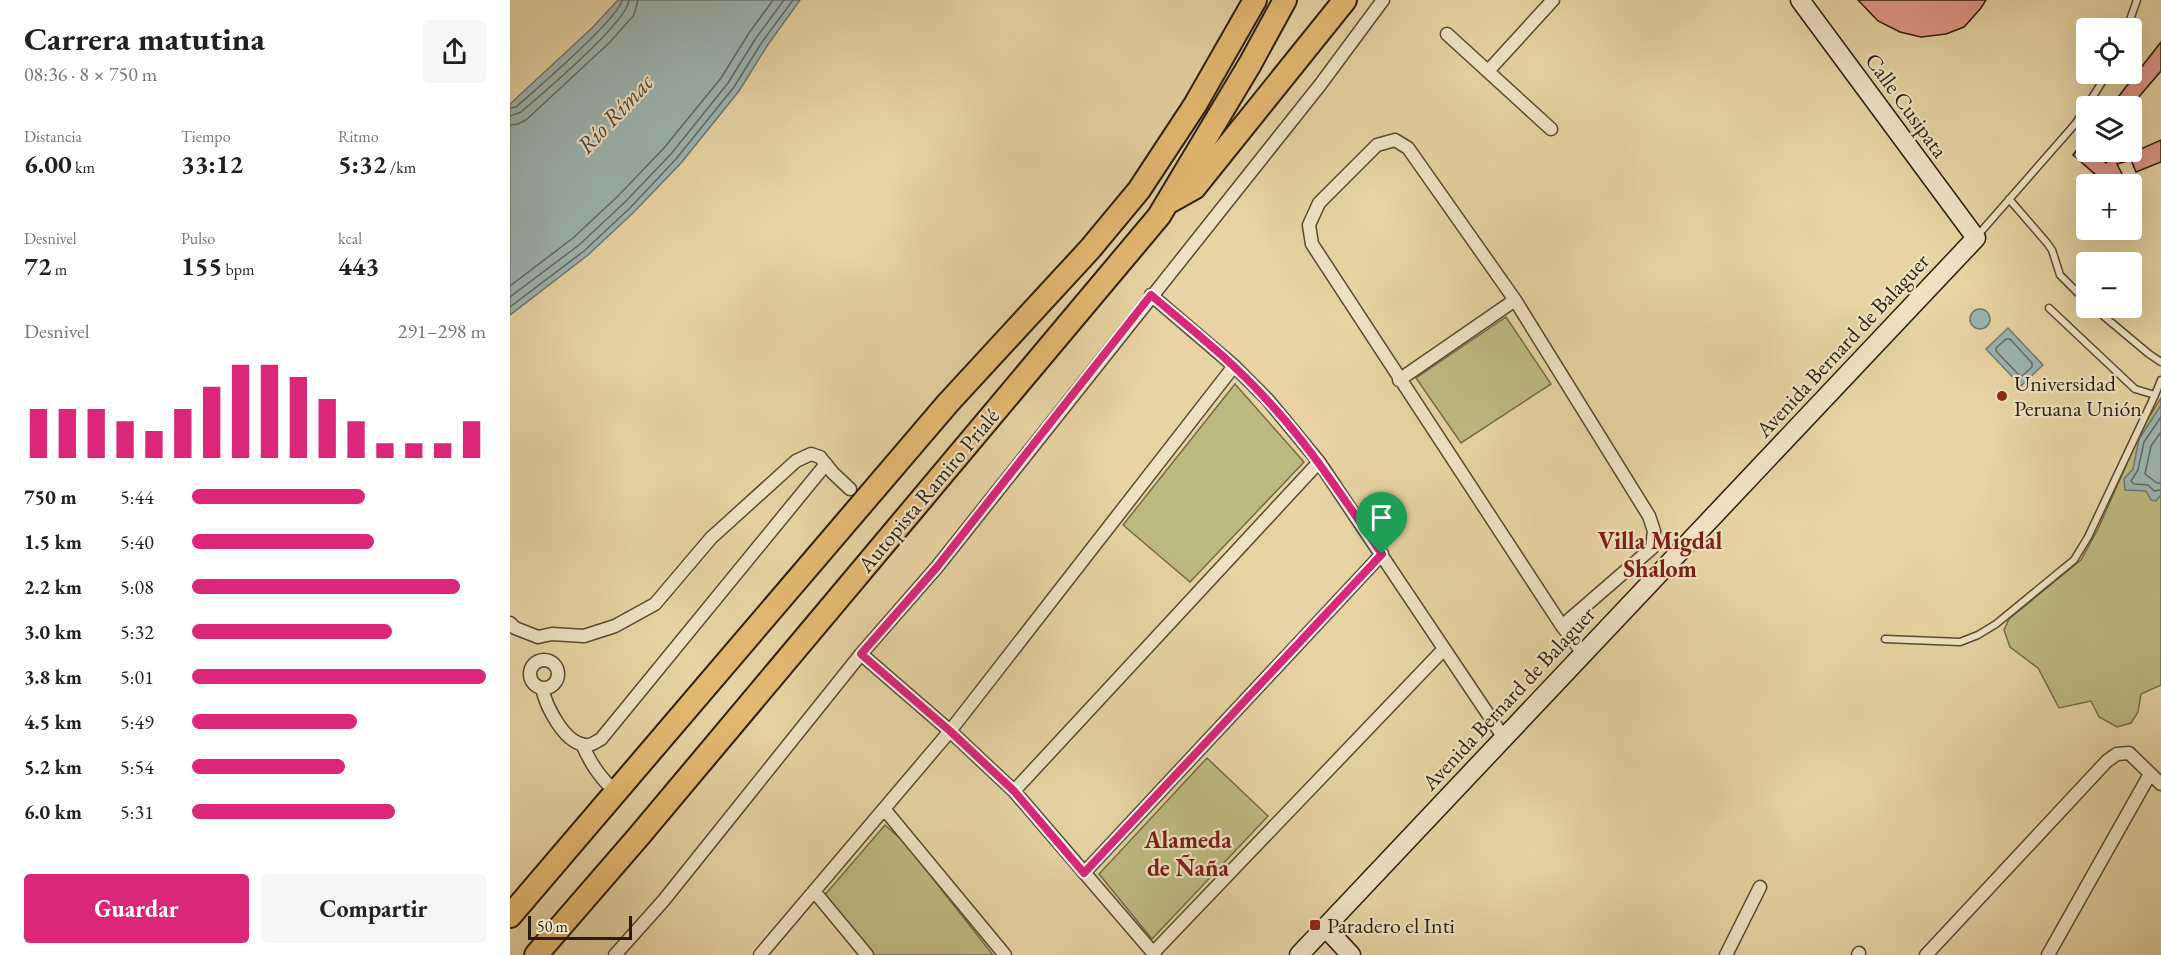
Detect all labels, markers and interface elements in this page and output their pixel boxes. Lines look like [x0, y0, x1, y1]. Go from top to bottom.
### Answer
text: Carrera matutina [24, 17, 265, 60]
map controls [2076, 18, 2142, 318]
button: locate [2076, 18, 2142, 84]
button: share [423, 20, 486, 83]
street label: Calle Cusipata [1859, 47, 1955, 164]
text: 08:36 · 8 × 750 m [24, 61, 157, 87]
water label: Río Rímac [570, 67, 660, 160]
button: layers [2076, 96, 2142, 162]
text: Distancia [24, 126, 82, 147]
text: Tiempo [181, 126, 231, 147]
text: Ritmo [338, 126, 379, 147]
text: 6.00 [24, 147, 72, 181]
text: 33:12 [181, 147, 243, 181]
text: 5:32 [338, 147, 387, 181]
text: km [72, 157, 95, 178]
text: /km [387, 157, 416, 178]
button: + [2076, 174, 2142, 240]
text: Desnivel [24, 228, 77, 249]
text: Pulso [181, 228, 215, 249]
text: kcal [338, 228, 362, 249]
street label: Avenida Bernard de Balaguer [1749, 247, 1936, 444]
text: 72 [24, 249, 52, 283]
text: 155 [181, 249, 222, 283]
text: 443 [338, 249, 379, 283]
button: − [2076, 252, 2142, 318]
text: m [52, 259, 67, 280]
text: bpm [222, 259, 254, 280]
text: Desnivel [24, 318, 90, 344]
text: 291–298 m [398, 318, 486, 344]
place label: Universidad Peruana Unión [2014, 369, 2142, 423]
marker: Universidad Peruana Unión [1995, 389, 2009, 403]
street label: Autopista Ramiro Prialé [851, 402, 1006, 579]
text: 750 m [24, 484, 77, 510]
text: 5:44 [120, 484, 154, 510]
pin [1356, 492, 1407, 554]
icon: arrive [1365, 501, 1398, 534]
district label: Villa Migdal Shalom [1598, 525, 1723, 584]
text: 1.5 km [24, 529, 82, 555]
text: 5:40 [120, 529, 154, 555]
text: 2.2 km [24, 574, 82, 600]
text: 5:08 [120, 574, 154, 600]
street label: Avenida Bernard de Balaguer [1415, 600, 1602, 797]
text: 3.0 km [24, 619, 82, 645]
text: 5:32 [120, 619, 154, 645]
text: 3.8 km [24, 664, 82, 690]
text: 5:01 [120, 664, 154, 690]
text: 4.5 km [24, 709, 82, 735]
text: 5:49 [120, 709, 154, 735]
text: 5.2 km [24, 754, 82, 780]
text: 5:54 [120, 754, 154, 780]
text: 6.0 km [24, 799, 82, 825]
text: 5:31 [120, 799, 154, 825]
district label: Alameda de Ñaña [1143, 824, 1232, 883]
button: Guardar [24, 874, 249, 943]
button: Compartir [261, 874, 486, 943]
place label: Paradero el Inti [1327, 911, 1455, 940]
scale bar [528, 913, 632, 940]
text: 50 m [537, 916, 568, 937]
marker: Paradero el Inti [1308, 918, 1322, 932]

